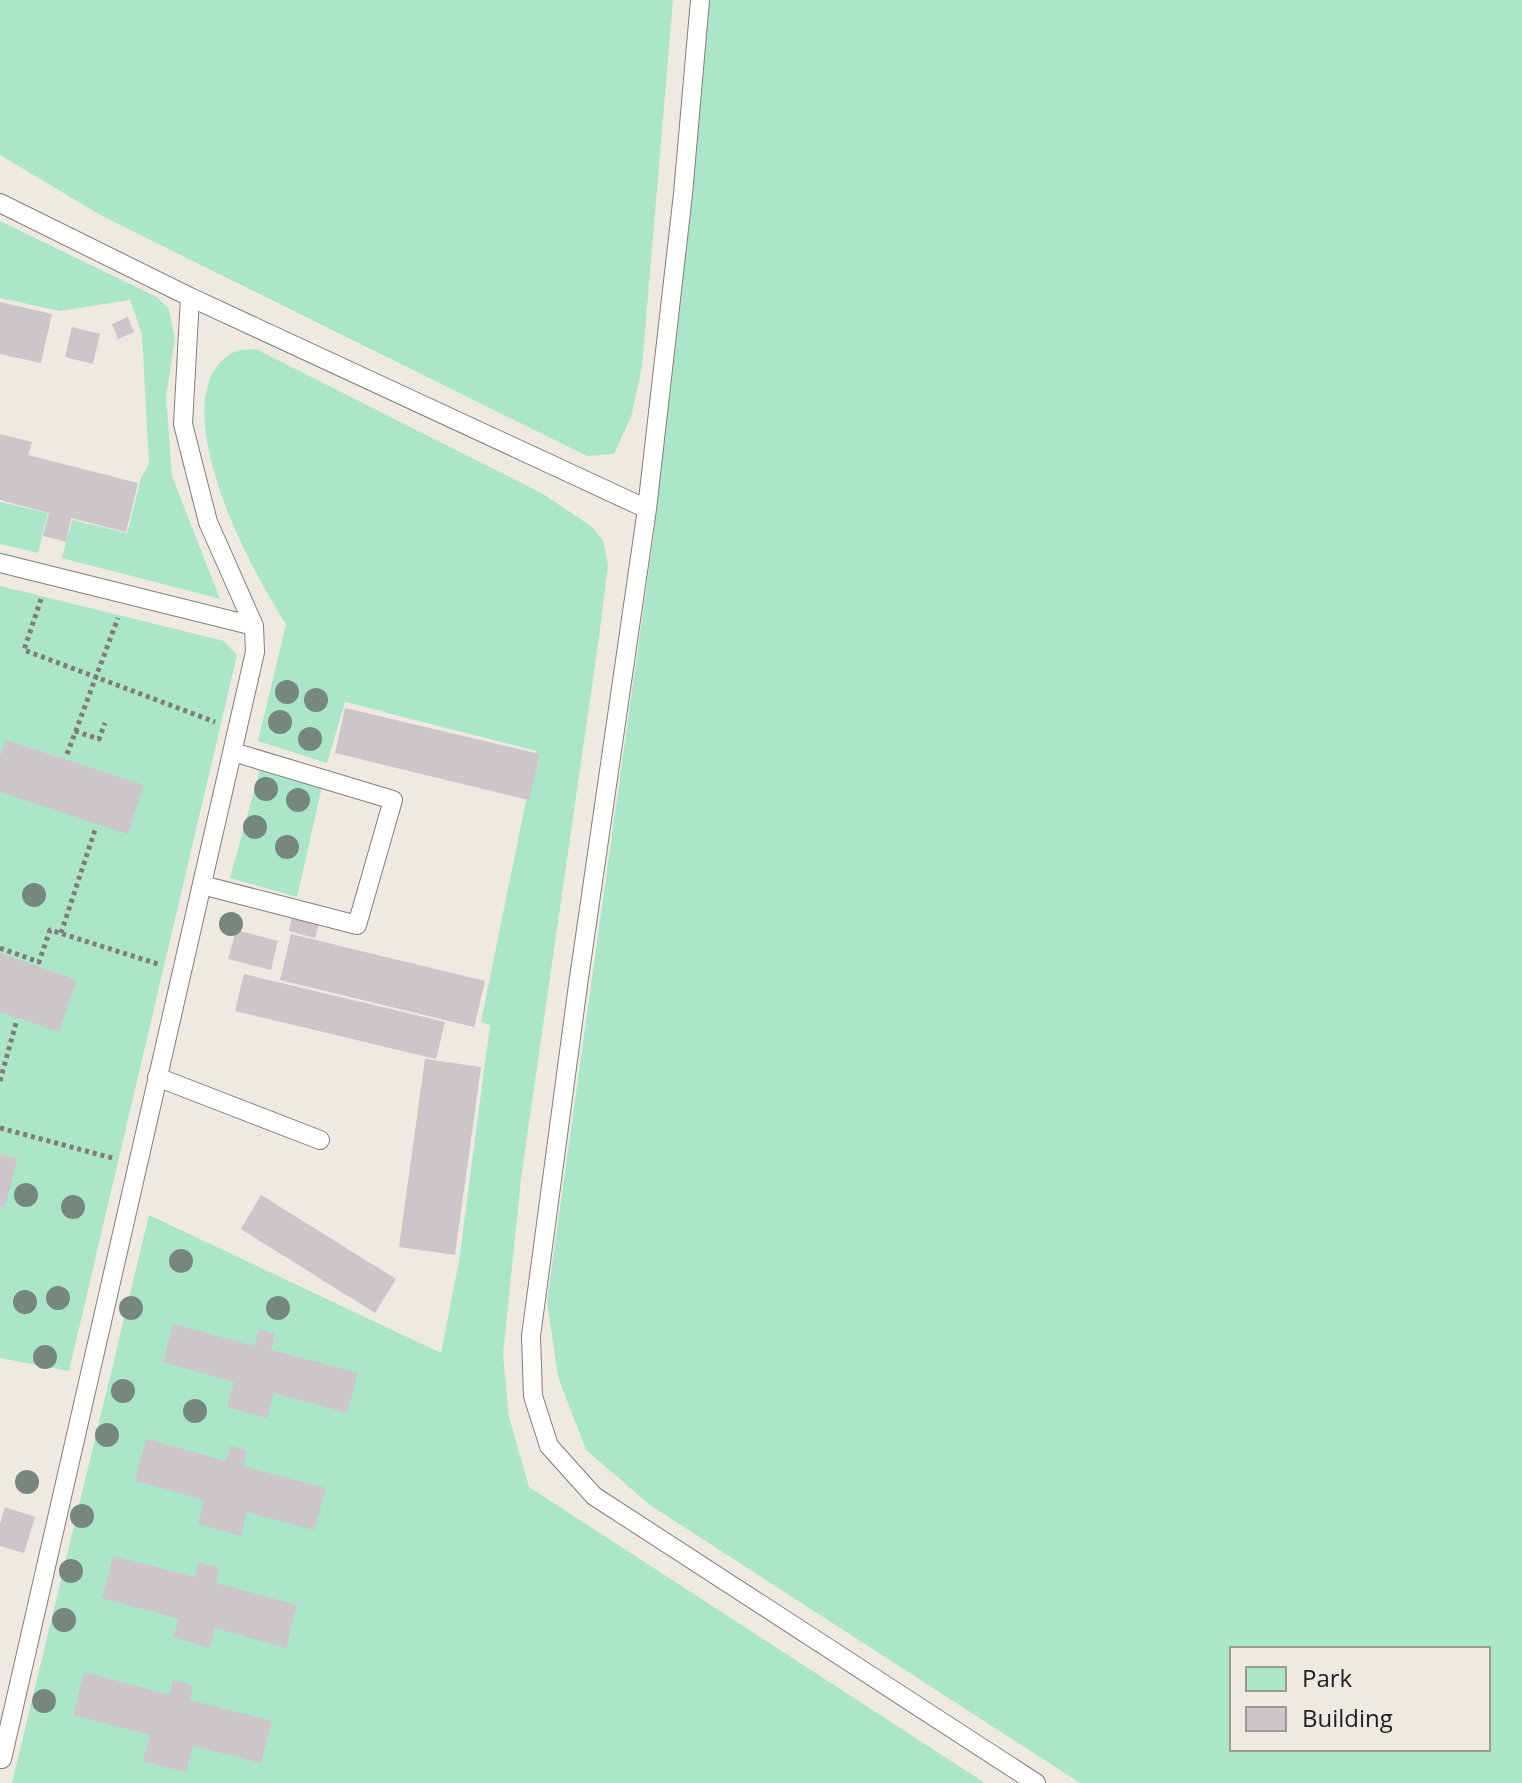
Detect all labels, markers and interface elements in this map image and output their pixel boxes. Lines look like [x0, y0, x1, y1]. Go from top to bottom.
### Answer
legend [1230, 1647, 1490, 1751]
text: Park [1302, 1661, 1353, 1694]
text: Building [1302, 1701, 1393, 1734]

